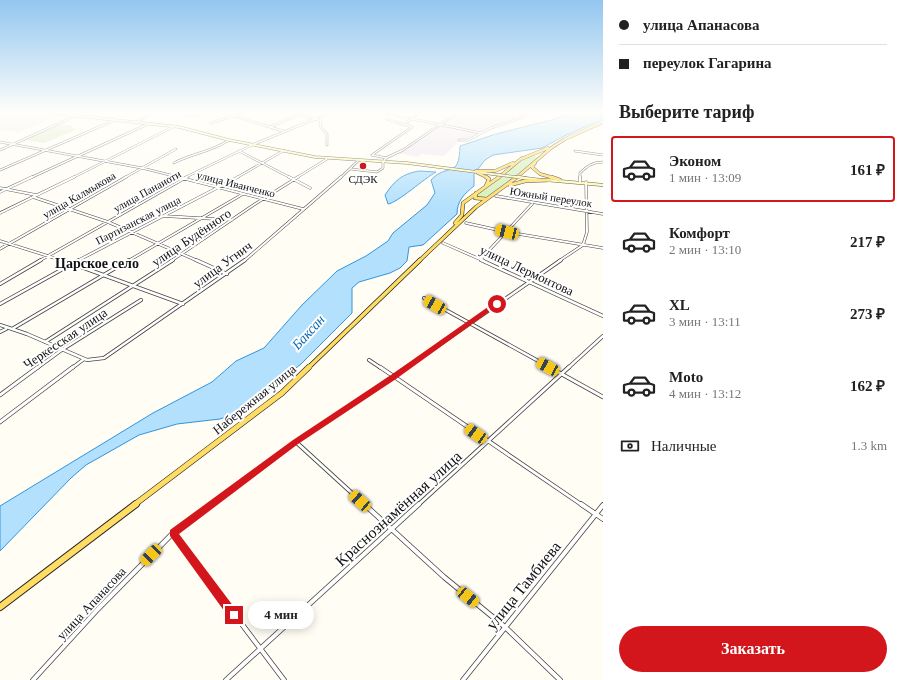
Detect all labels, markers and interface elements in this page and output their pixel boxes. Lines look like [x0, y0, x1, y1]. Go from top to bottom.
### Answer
text: улица Апанасова [643, 17, 760, 33]
text: переулок Гагарина [643, 55, 772, 71]
text: Выберите тариф [619, 102, 754, 122]
icon: car [621, 151, 657, 187]
text: Эконом [669, 153, 721, 169]
marker: СДЭК [358, 161, 368, 171]
text: 161 ₽ [850, 162, 885, 178]
street label: улица Панаиоти [111, 167, 183, 215]
street label: улица Иванченко [196, 168, 277, 200]
street label: улица Калмыкова [40, 169, 118, 221]
text: 1 мин · 13:09 [669, 170, 741, 185]
place label: СДЭК [348, 173, 378, 185]
street label: Южный переулок [509, 185, 594, 210]
street label: Партизанская улица [93, 193, 183, 247]
street label: улица Будённого [149, 205, 234, 269]
car [494, 223, 520, 241]
icon: car [621, 223, 657, 259]
text: Комфорт [669, 225, 730, 241]
text: 217 ₽ [850, 234, 885, 250]
street label: улица Угнич [190, 238, 255, 291]
street label: улица Лермонтова [478, 242, 576, 299]
text: 2 мин · 13:10 [669, 242, 741, 257]
district label: Царское село [55, 256, 139, 271]
car [422, 294, 448, 316]
route start [488, 295, 506, 313]
icon: car [621, 295, 657, 331]
text: XL [669, 297, 690, 313]
street label: Черкесская улица [21, 305, 110, 372]
text: 273 ₽ [850, 306, 885, 322]
water label: Баксан [288, 312, 328, 353]
text: 3 мин · 13:11 [669, 314, 741, 329]
car [535, 356, 561, 378]
street label: Набережная улица [210, 361, 299, 438]
icon: car [621, 367, 657, 403]
text: Moto [669, 369, 703, 385]
text: 162 ₽ [850, 378, 885, 394]
text: 4 мин · 13:12 [669, 386, 741, 401]
car [463, 422, 489, 446]
icon: cash [619, 435, 641, 457]
text: Наличные [651, 438, 716, 454]
text: 1.3 km [851, 438, 887, 453]
street label: Краснознамённая улица [332, 447, 466, 570]
car [347, 489, 373, 513]
street label: улица Тамбиева [483, 538, 565, 633]
car [138, 542, 164, 568]
street label: улица Апанасова [54, 564, 129, 643]
car [455, 585, 481, 609]
callout: 4 мин [248, 601, 314, 629]
route end [225, 606, 243, 624]
text: 4 мин [264, 607, 298, 622]
button: Заказать [619, 626, 887, 672]

